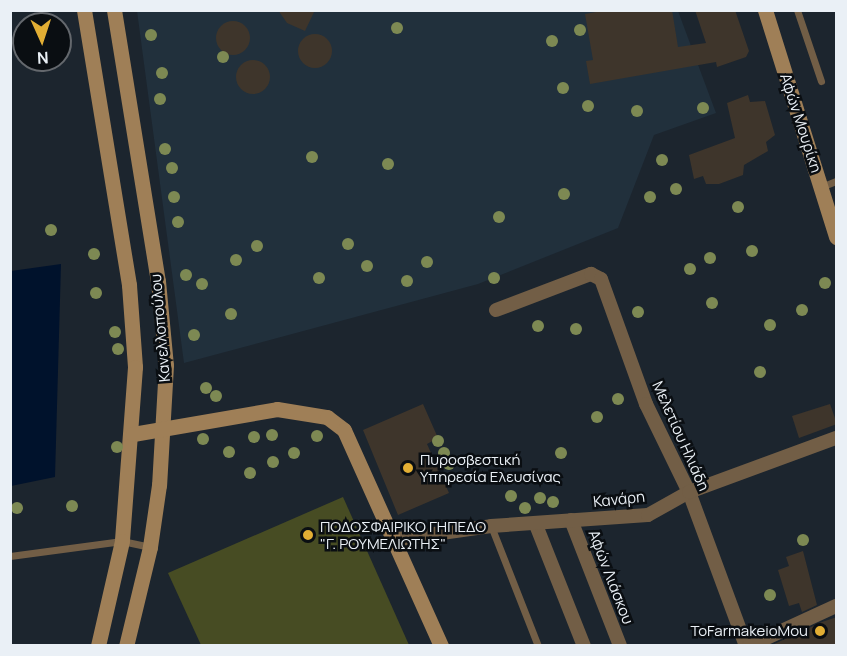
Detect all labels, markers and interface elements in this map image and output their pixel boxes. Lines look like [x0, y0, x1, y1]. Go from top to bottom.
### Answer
north arrow [12, 12, 72, 72]
text: N [37, 47, 49, 69]
street label: Αφών Μουρίκη [776, 71, 826, 175]
street label: Κανελλοπούλου [146, 273, 174, 383]
street label: Μελετίου Ηλιάδη [649, 378, 713, 494]
place label: Πυροσβεστική Υπηρεσία Ελευσίνας [420, 450, 561, 485]
marker: Πυροσβεστική Υπηρεσία Ελευσίνας [401, 461, 415, 475]
street label: Κανάρη [592, 487, 646, 511]
place label: ΠΟΔΟΣΦΑΙΡΙΚΟ ΓΗΠΕΔΟ "Γ. ΡΟΥΜΕΛΙΩΤΗΣ" [320, 517, 486, 552]
street label: Αφών Λιάσκου [585, 527, 637, 627]
marker: ΠΟΔΟΣΦΑΙΡΙΚΟ ΓΗΠΕΔΟ "Γ. ΡΟΥΜΕΛΙΩΤΗΣ" [301, 528, 315, 542]
place label: ToFarmakeioMou [691, 622, 808, 640]
marker: ToFarmakeioMou [813, 624, 827, 638]

